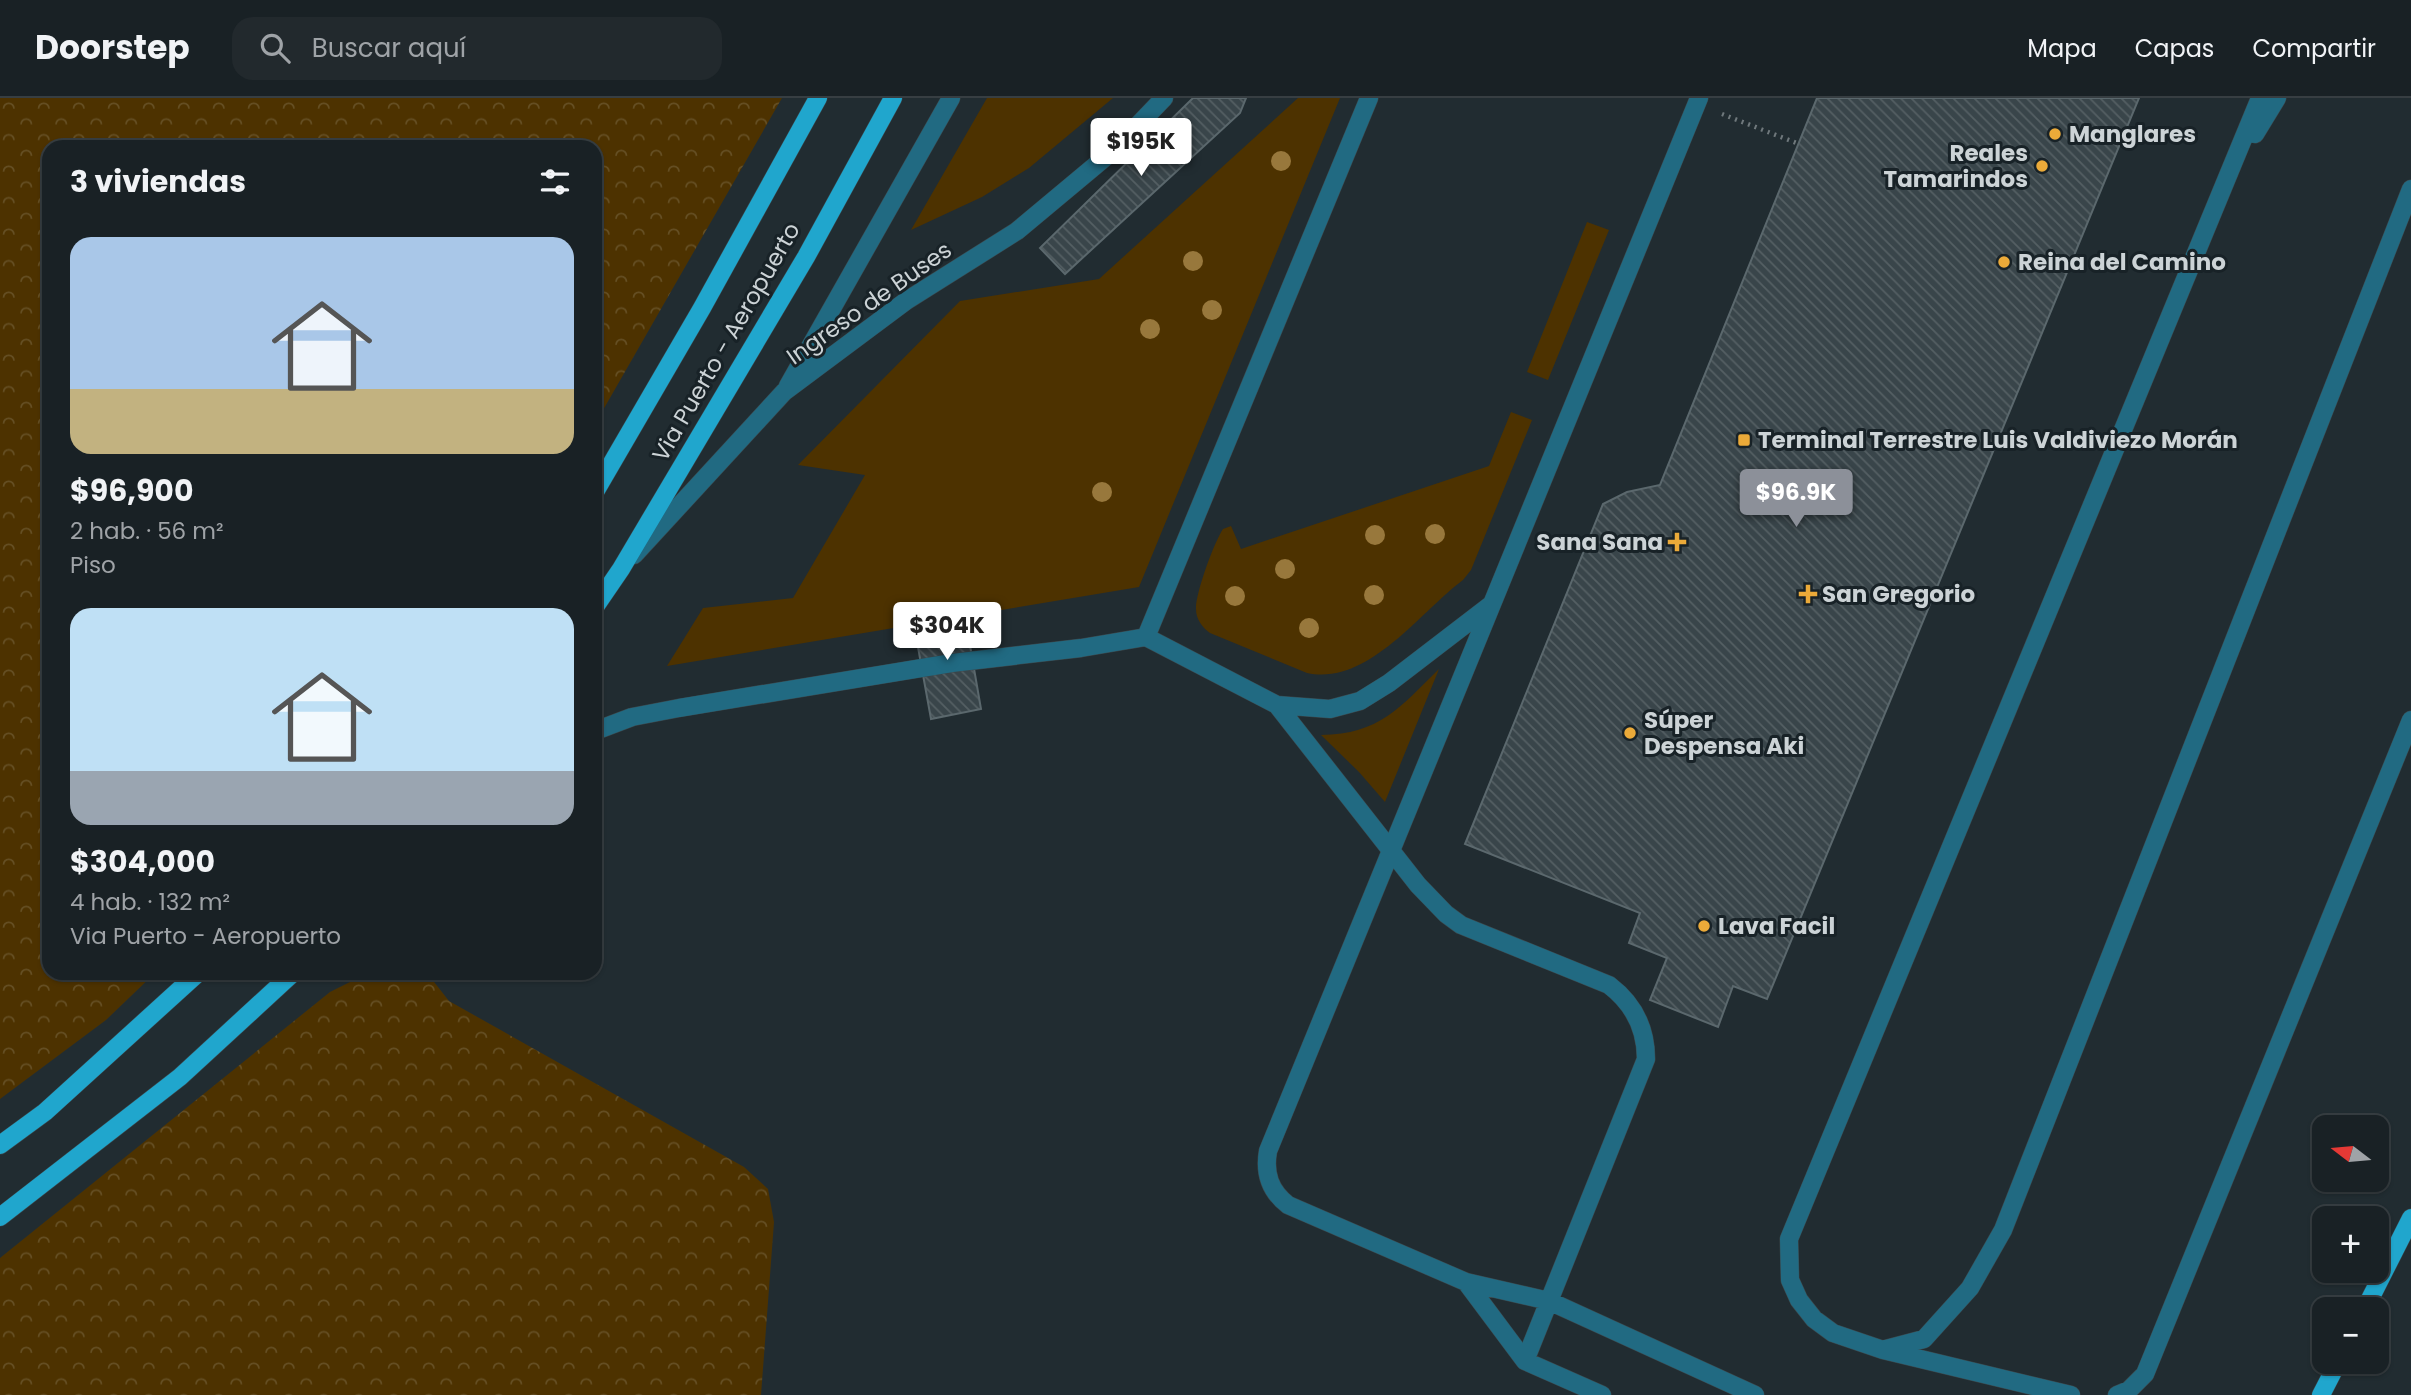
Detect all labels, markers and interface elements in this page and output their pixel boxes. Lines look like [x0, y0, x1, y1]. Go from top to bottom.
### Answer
search box [232, 17, 722, 80]
text: Doorstep [35, 24, 190, 71]
icon: search [256, 29, 294, 67]
text: Buscar aquí [312, 30, 466, 66]
text: Mapa [2027, 32, 2097, 65]
text: Capas [2135, 32, 2214, 65]
text: Compartir [2252, 32, 2376, 65]
pin: $195K [1092, 118, 1190, 178]
place label: Manglares [2069, 118, 2196, 150]
text: $195K [1107, 125, 1175, 157]
marker: Manglares [2047, 126, 2063, 142]
place label: Reales Tamarindos [1884, 137, 2028, 195]
marker: Reales Tamarindos [2034, 158, 2050, 174]
text: 3 viviendas [70, 160, 246, 203]
icon: filters [536, 163, 574, 201]
street label: Via Puerto - Aeropuerto [644, 217, 808, 467]
street label: Ingreso de Buses [780, 234, 958, 372]
place label: Reina del Camino [2018, 246, 2226, 278]
marker: Reina del Camino [1996, 254, 2012, 270]
icon: home [259, 283, 385, 409]
place label: Terminal Terrestre Luis Valdiviezo Morán [1758, 424, 2238, 456]
marker: Terminal Terrestre Luis Valdiviezo Morán [1736, 432, 1752, 448]
text: $96,900 [70, 469, 193, 512]
pin: $96.9K [1739, 470, 1853, 529]
text: $96.9K [1756, 476, 1836, 508]
text: 2 hab. · 56 m² [70, 515, 224, 547]
place label: Sana Sana [1536, 526, 1663, 558]
marker: Sana Sana [1669, 534, 1685, 550]
text: Piso [70, 549, 116, 581]
place label: San Gregorio [1822, 578, 1975, 610]
marker: San Gregorio [1800, 586, 1816, 602]
pin: $304K [898, 602, 996, 662]
text: $304K [909, 609, 985, 641]
icon: home [259, 654, 385, 780]
place label: Súper Despensa Aki [1644, 704, 1804, 762]
marker: Súper Despensa Aki [1622, 725, 1638, 741]
text: $304,000 [70, 840, 215, 883]
text: 4 hab. · 132 m² [70, 886, 230, 918]
place label: Lava Facil [1718, 910, 1835, 942]
marker: Lava Facil [1696, 918, 1712, 934]
text: Via Puerto - Aeropuerto [70, 920, 341, 952]
north arrow [2312, 1115, 2389, 1192]
map controls [2312, 1115, 2389, 1374]
button: + [2312, 1206, 2389, 1283]
button: − [2312, 1297, 2389, 1374]

